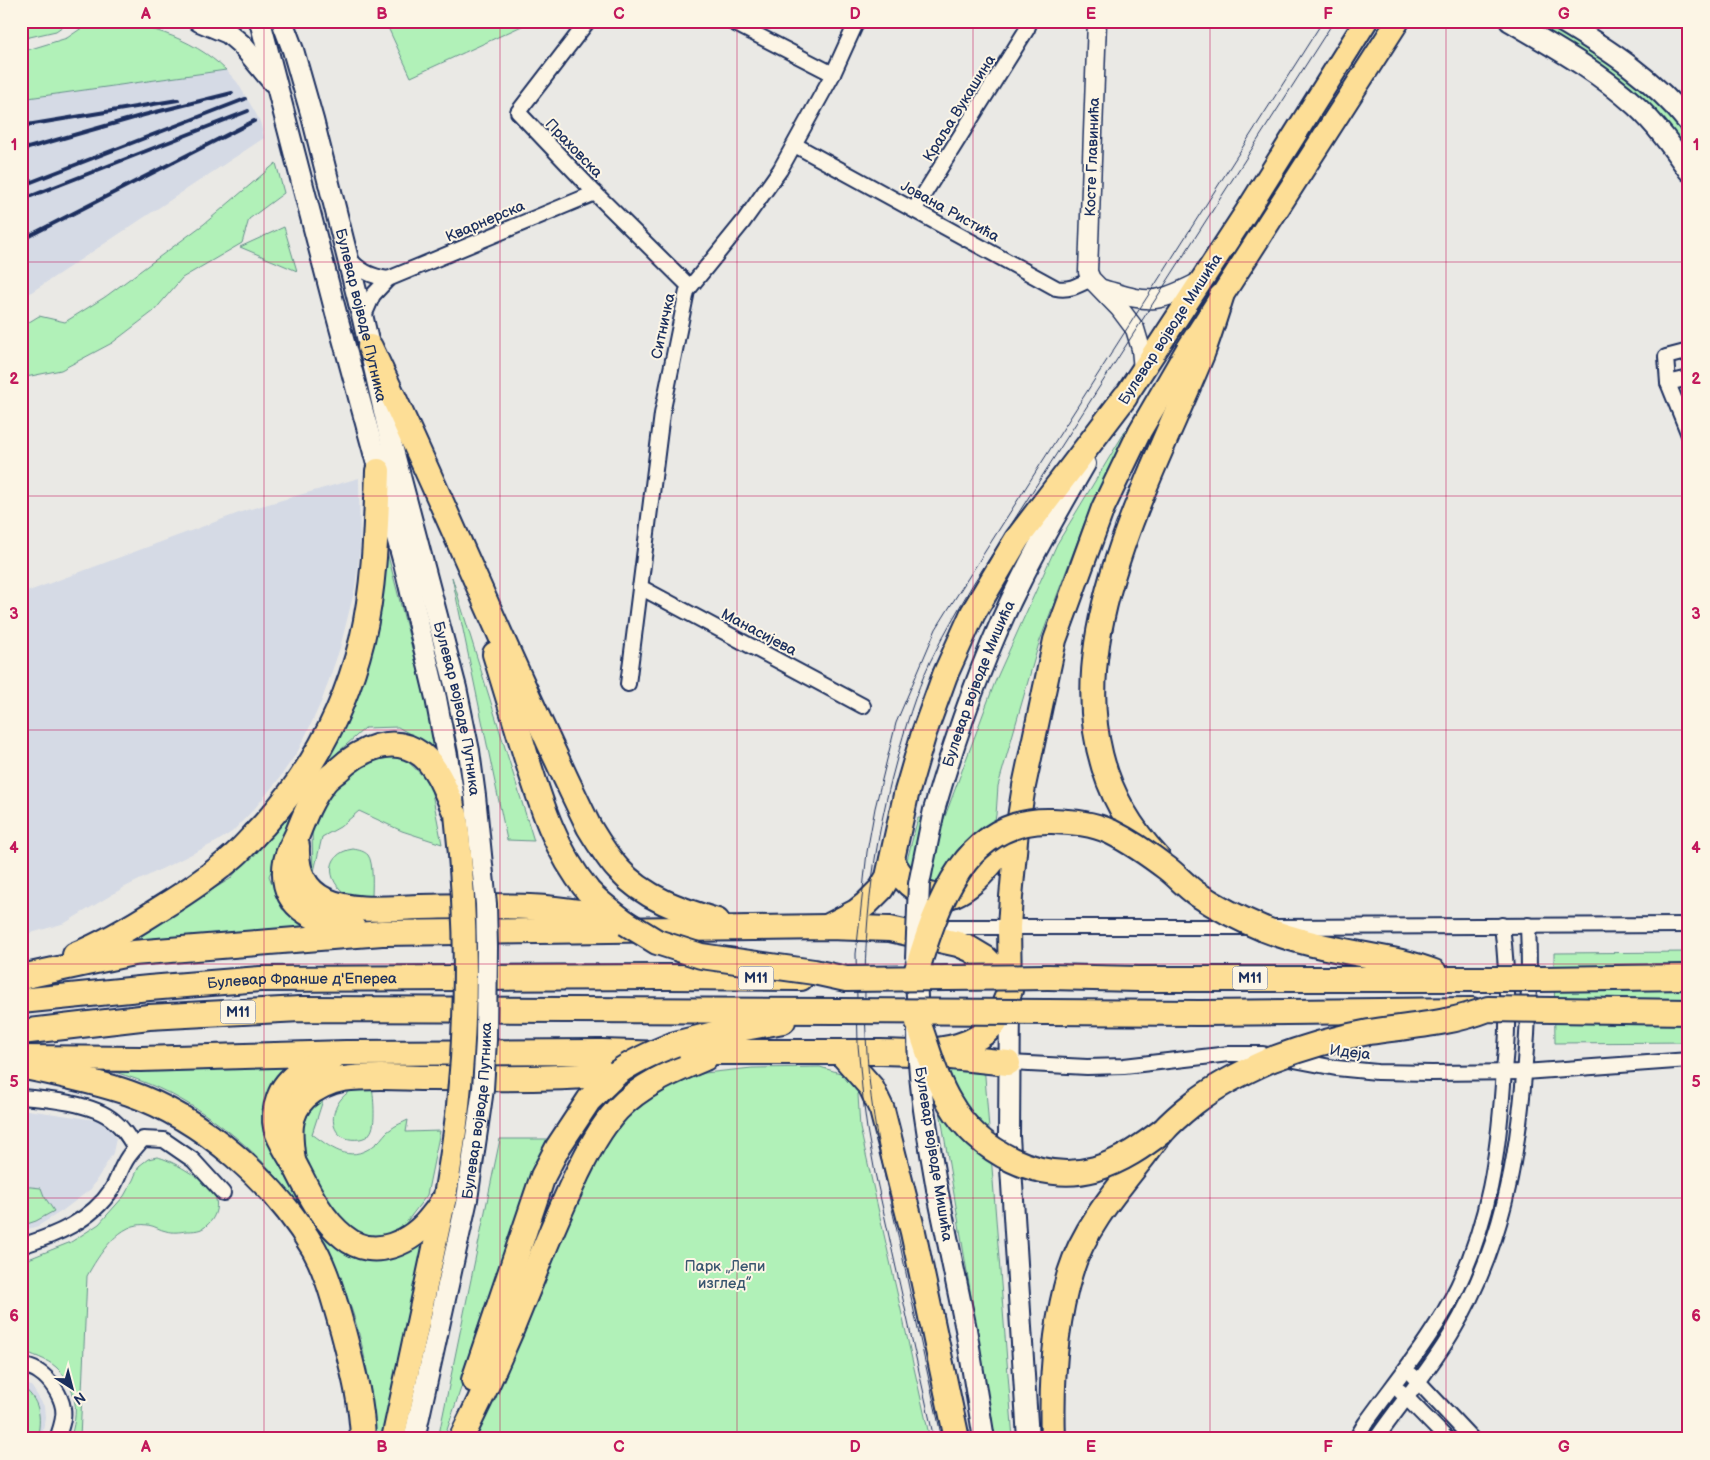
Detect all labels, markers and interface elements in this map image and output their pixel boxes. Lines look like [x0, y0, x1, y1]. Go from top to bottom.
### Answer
text: A [140, 5, 151, 24]
text: B [376, 5, 388, 24]
text: C [613, 5, 625, 24]
text: D [849, 5, 861, 24]
text: E [1086, 5, 1096, 24]
text: F [1323, 5, 1333, 24]
text: G [1558, 5, 1570, 24]
street label: Краља Вукашина [919, 51, 1000, 165]
street label: Косте Главинића [1081, 97, 1104, 217]
street label: Праховска [541, 115, 607, 182]
text: 1 [11, 136, 17, 155]
text: 1 [1693, 136, 1699, 155]
street label: Јована Ристића [897, 176, 1003, 246]
street label: Кварнерска [443, 196, 528, 247]
street label: Булевар војводе Путника [331, 227, 391, 404]
street label: Булевар војводе Мишића [1114, 250, 1227, 408]
street label: Ситничка [647, 291, 680, 361]
text: 2 [9, 370, 19, 389]
text: 2 [1691, 370, 1701, 389]
street label: Булевар војводе Мишића [939, 598, 1020, 769]
text: 3 [9, 605, 19, 624]
street label: Манасијева [718, 605, 800, 660]
text: 3 [1691, 605, 1701, 624]
street label: Булевар војводе Путника [429, 619, 484, 797]
text: 4 [9, 839, 19, 858]
text: 4 [1691, 839, 1701, 858]
road number: M11 [738, 966, 774, 990]
road number: M11 [1232, 966, 1268, 990]
street label: Булевар Франше д'Епереа [206, 969, 397, 993]
road number: M11 [220, 1000, 256, 1024]
street label: Булевар војводе Путника [458, 1022, 496, 1200]
street label: Идеја [1328, 1041, 1372, 1064]
street label: Булевар војводе Мишића [910, 1065, 957, 1243]
text: 5 [9, 1073, 19, 1092]
text: 5 [1691, 1073, 1701, 1092]
park label: Парк „Лепи изглед” [685, 1257, 765, 1293]
text: 6 [9, 1307, 19, 1326]
text: 6 [1691, 1307, 1701, 1326]
north arrow [48, 1362, 98, 1412]
text: N [70, 1388, 89, 1408]
text: A [140, 1438, 151, 1457]
text: B [376, 1438, 388, 1457]
text: C [613, 1438, 625, 1457]
text: D [849, 1438, 861, 1457]
text: E [1086, 1438, 1096, 1457]
text: F [1323, 1438, 1333, 1457]
text: G [1558, 1438, 1570, 1457]

